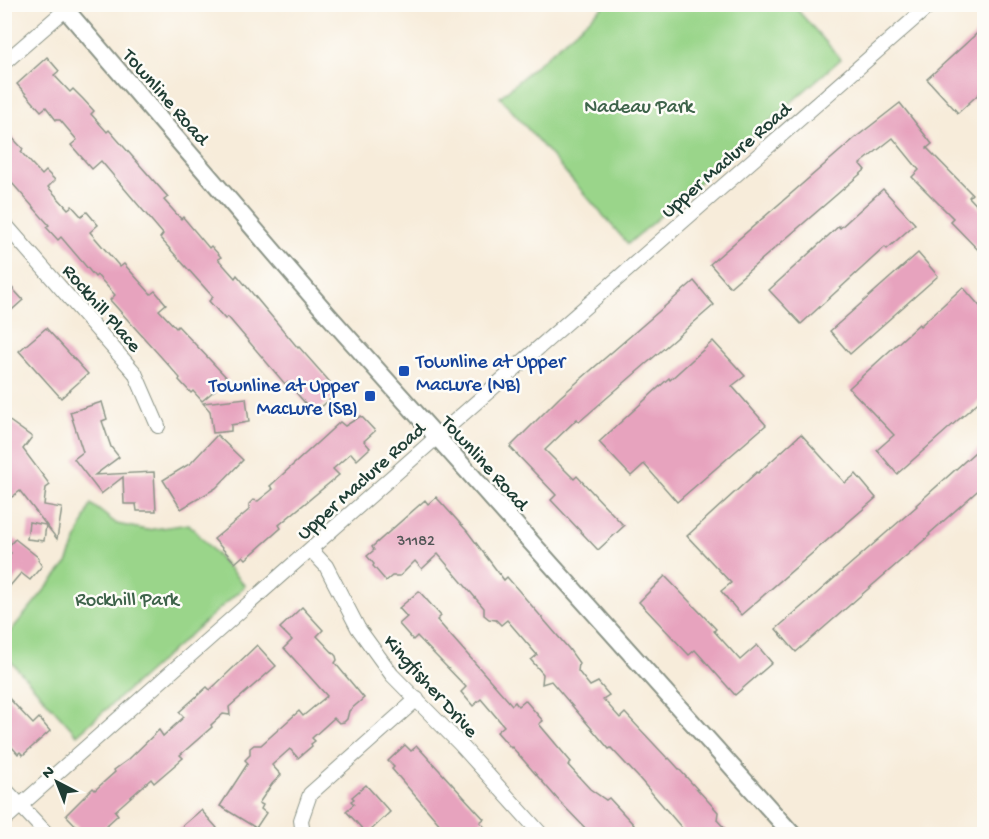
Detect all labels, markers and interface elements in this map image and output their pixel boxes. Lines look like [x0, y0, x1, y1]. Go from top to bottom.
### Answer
street label: Townline Road [116, 45, 214, 153]
park label: Nadeau Park [584, 97, 696, 120]
street label: Upper Maclure Road [658, 97, 799, 224]
street label: Rockhill Place [56, 261, 145, 358]
place label: Townline at Upper MacLure (NB) [415, 352, 567, 398]
marker: Townline at Upper MacLure (NB) [397, 364, 411, 378]
place label: Townline at Upper MacLure (SB) [208, 376, 360, 422]
marker: Townline at Upper MacLure (SB) [363, 389, 377, 403]
street label: Townline Road [434, 411, 534, 518]
street label: Upper Maclure Road [293, 417, 433, 546]
house number: 31182 [396, 533, 435, 552]
park label: Rockhill Park [75, 590, 181, 613]
street label: Kingfisher Drive [377, 631, 482, 744]
north arrow [27, 752, 87, 812]
text: N [39, 763, 60, 784]

